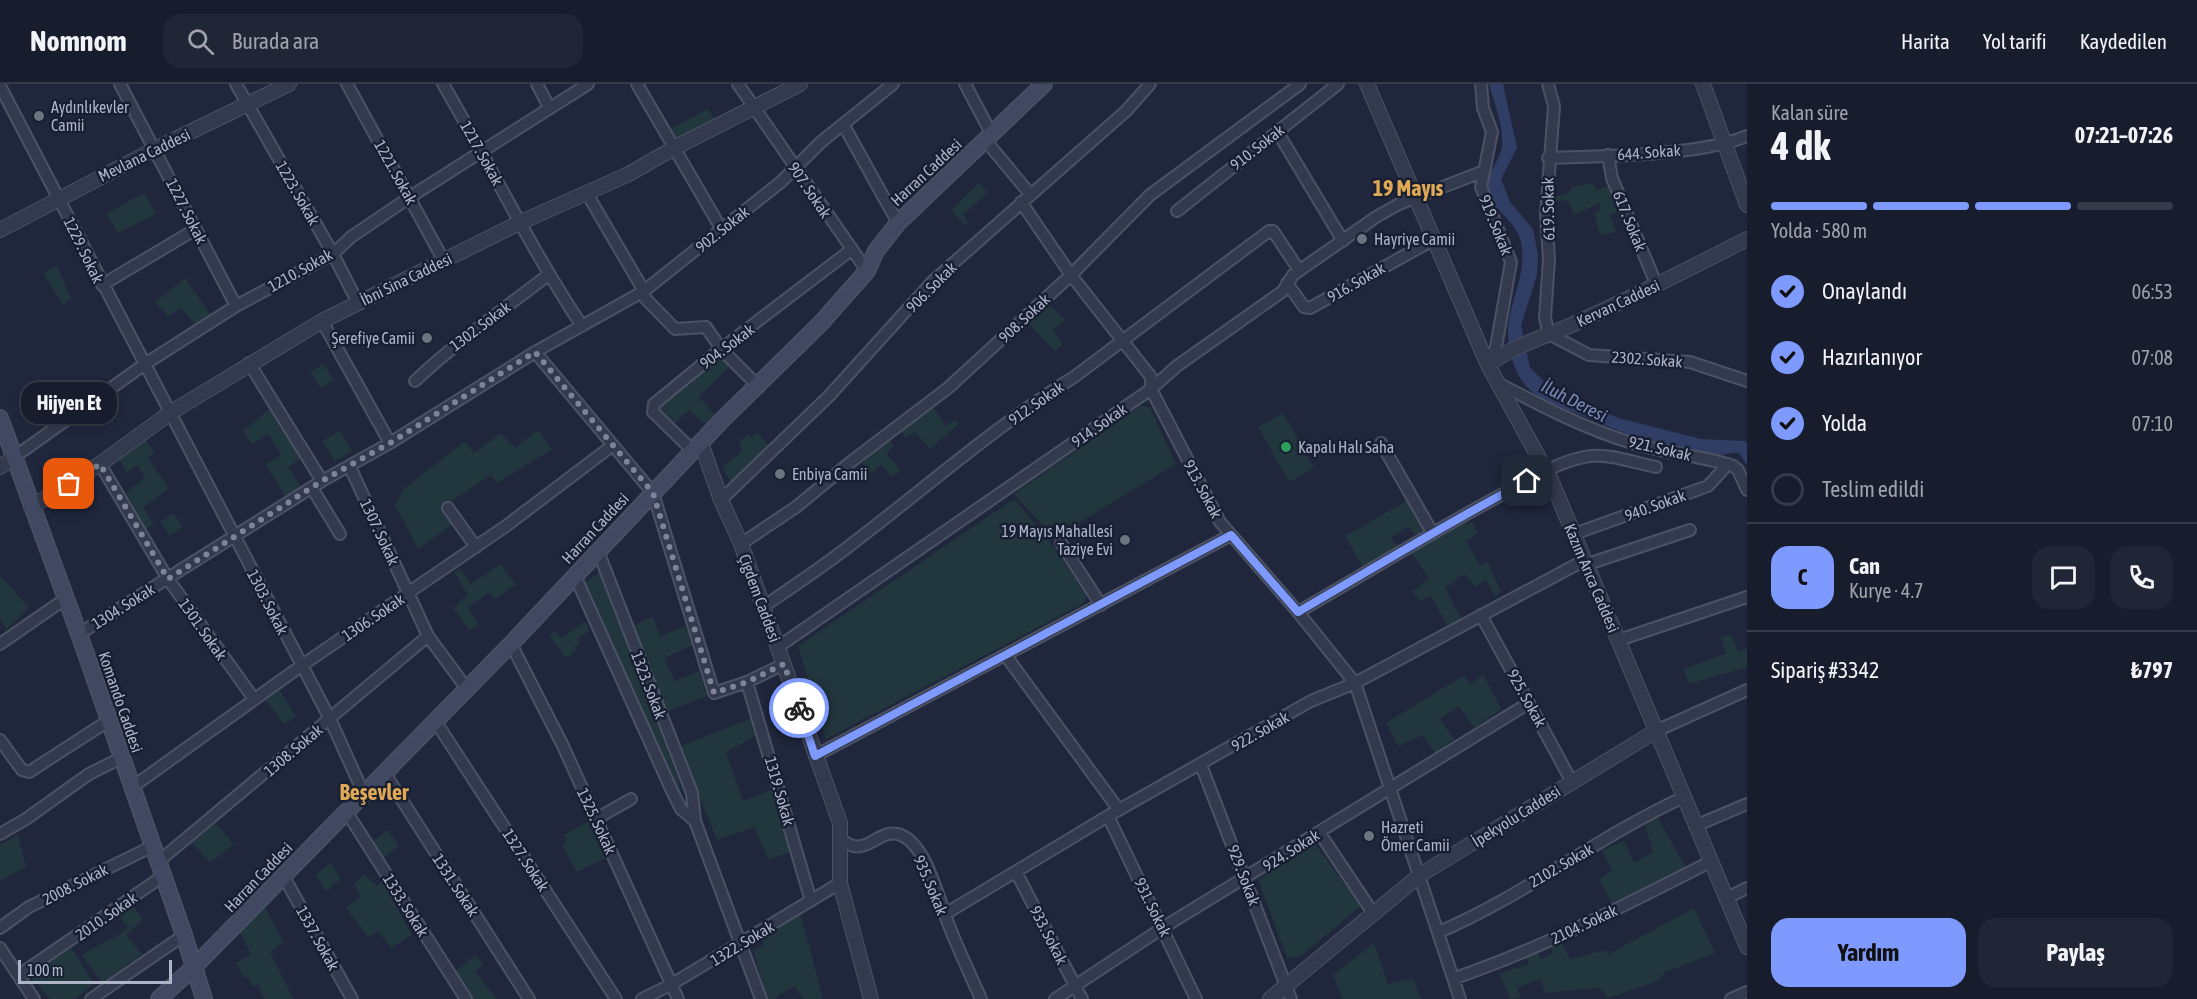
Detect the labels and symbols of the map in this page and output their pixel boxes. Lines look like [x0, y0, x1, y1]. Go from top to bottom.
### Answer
place label: Aydınlıkevler Camii [51, 98, 129, 134]
marker: Aydınlıkevler Camii [32, 109, 46, 123]
street label: 1217. Sokak [457, 118, 507, 188]
street label: 910. Sokak [1226, 120, 1288, 174]
street label: Mevlana Caddesi [95, 125, 193, 185]
street label: Harran Caddesi [887, 135, 965, 209]
street label: 1221. Sokak [371, 137, 421, 207]
street label: 644. Sokak [1617, 141, 1681, 163]
street label: 1223. Sokak [272, 158, 324, 228]
street label: 907. Sokak [785, 159, 835, 221]
street label: 1227. Sokak [163, 175, 211, 247]
district label: 19 Mayıs [1373, 175, 1444, 201]
street label: 619. Sokak [1538, 177, 1558, 241]
street label: 617. Sokak [1610, 188, 1650, 254]
street label: 919. Sokak [1476, 192, 1516, 258]
street label: 902. Sokak [692, 202, 752, 256]
street label: 1229. Sokak [60, 214, 108, 286]
place label: Hayriye Camii [1374, 230, 1455, 249]
marker: Hayriye Camii [1355, 232, 1369, 246]
street label: 1210. Sokak [265, 245, 335, 295]
street label: İbni Sina Caddesi [357, 249, 455, 309]
street label: 906. Sokak [902, 258, 960, 316]
street label: 916. Sokak [1324, 258, 1388, 306]
street label: Kervan Caddesi [1574, 276, 1662, 330]
street label: 908. Sokak [995, 290, 1053, 346]
street label: 1302. Sokak [446, 297, 514, 355]
street label: 904. Sokak [696, 320, 758, 372]
place label: Şerefiye Camii [332, 329, 415, 348]
marker: Şerefiye Camii [420, 331, 434, 345]
street label: 2302. Sokak [1611, 348, 1683, 370]
water label: İluh Deresi [1538, 375, 1611, 426]
street label: 912. Sokak [1005, 377, 1067, 429]
callout: Hijyen Et [21, 382, 117, 424]
street label: 914. Sokak [1068, 399, 1130, 451]
street label: 921. Sokak [1627, 432, 1693, 464]
place label: Kapalı Halı Saha [1298, 438, 1394, 457]
marker: Kapalı Halı Saha [1279, 440, 1293, 454]
pin [1501, 455, 1552, 506]
street label: 913. Sokak [1180, 457, 1226, 521]
pin [43, 458, 94, 509]
place label: Enbiya Camii [792, 465, 867, 484]
marker: Enbiya Camii [773, 467, 787, 481]
street label: 940. Sokak [1622, 486, 1688, 524]
street label: Harran Caddesi [558, 489, 632, 567]
street label: 1307. Sokak [357, 496, 403, 568]
street label: Kazım Arıca Caddesi [1561, 521, 1623, 635]
place label: 19 Mayıs Mahallesi Taziye Evi [1001, 522, 1113, 559]
marker: 19 Mayıs Mahallesi Taziye Evi [1118, 533, 1132, 547]
street label: Çigdem Caddesi [735, 552, 784, 645]
street label: 1303. Sokak [244, 566, 292, 638]
street label: 1304. Sokak [88, 580, 158, 632]
street label: 1306. Sokak [339, 590, 407, 644]
street label: 1301. Sokak [175, 595, 231, 663]
street label: Komando Caddesi [95, 649, 147, 755]
street label: 1323. Sokak [628, 649, 670, 721]
street label: 925. Sokak [1504, 666, 1550, 730]
courier [769, 678, 829, 738]
street label: 922. Sokak [1228, 707, 1292, 755]
street label: 1308. Sokak [260, 720, 326, 780]
street label: 1319. Sokak [762, 754, 798, 828]
district label: Beşevler [339, 779, 409, 805]
street label: İpekyolu Caddesi [1469, 782, 1564, 851]
street label: 1325. Sokak [574, 785, 620, 857]
place label: Hazreti Ömer Camii [1381, 818, 1450, 854]
street label: 1327. Sokak [499, 825, 553, 895]
street label: 924. Sokak [1259, 826, 1323, 874]
marker: Hazreti Ömer Camii [1362, 829, 1376, 843]
street label: Harran Caddesi [220, 839, 296, 915]
street label: 2102. Sokak [1526, 839, 1596, 891]
street label: 929. Sokak [1224, 842, 1264, 908]
street label: 1331. Sokak [429, 850, 483, 920]
street label: 935. Sokak [910, 852, 952, 918]
street label: 2008. Sokak [39, 860, 111, 908]
street label: 1333. Sokak [380, 870, 432, 940]
street label: 931. Sokak [1131, 875, 1175, 939]
street label: 2010. Sokak [72, 888, 140, 944]
street label: 2104. Sokak [1548, 901, 1620, 947]
street label: 1337. Sokak [293, 903, 343, 973]
street label: 933. Sokak [1027, 903, 1071, 967]
street label: 1322. Sokak [707, 917, 777, 969]
scale bar [18, 957, 172, 984]

